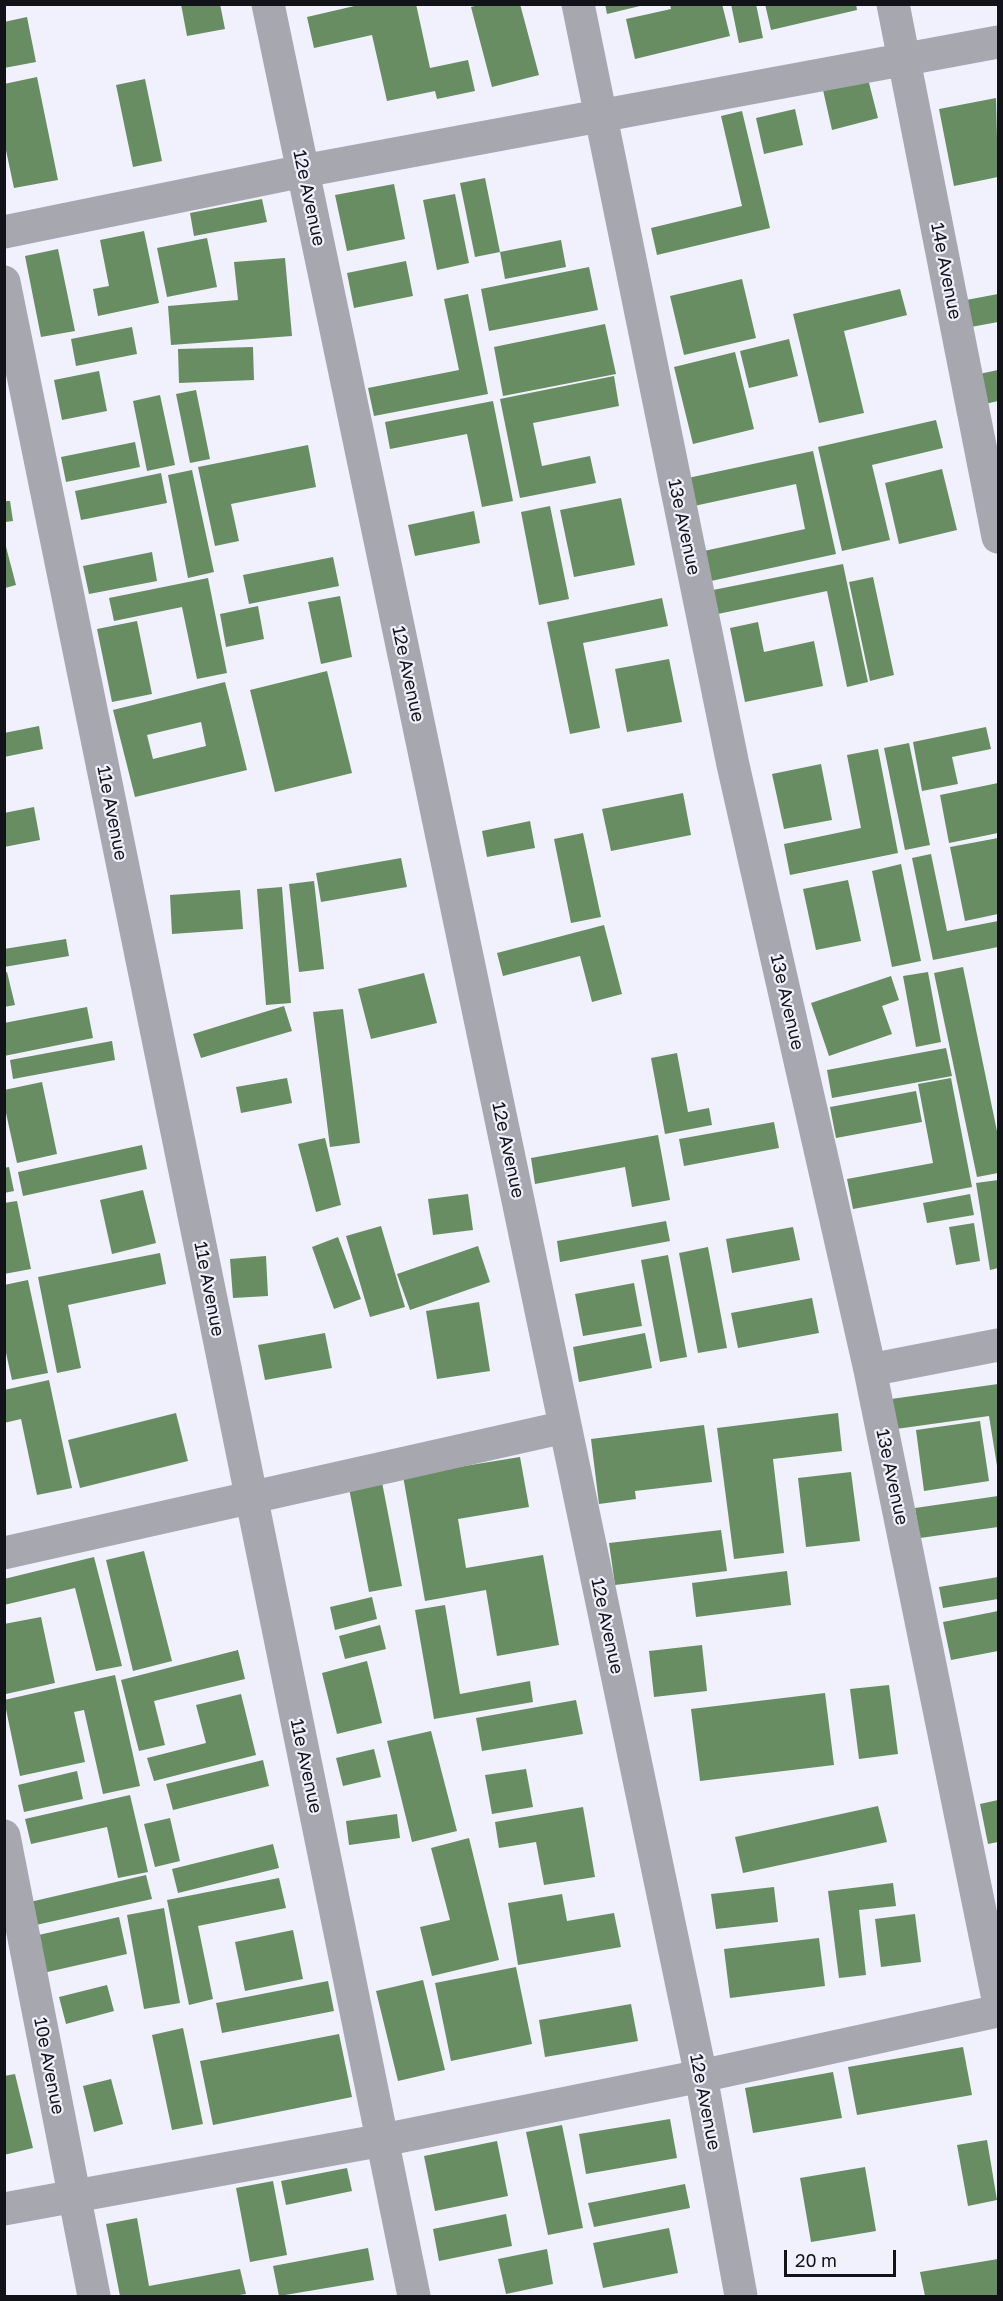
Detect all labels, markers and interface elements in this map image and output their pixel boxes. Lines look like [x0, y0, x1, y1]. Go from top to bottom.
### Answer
street label: 12e Avenue [288, 148, 330, 248]
street label: 14e Avenue [926, 221, 966, 321]
street label: 13e Avenue [663, 477, 705, 577]
street label: 12e Avenue [387, 624, 429, 724]
street label: 11e Avenue [92, 764, 132, 862]
street label: 13e Avenue [765, 952, 809, 1052]
street label: 12e Avenue [487, 1100, 529, 1200]
street label: 11e Avenue [189, 1240, 229, 1338]
street label: 13e Avenue [871, 1427, 913, 1527]
street label: 12e Avenue [586, 1576, 628, 1676]
street label: 11e Avenue [285, 1717, 327, 1815]
street label: 10e Avenue [29, 2016, 69, 2116]
street label: 12e Avenue [685, 2052, 725, 2152]
scale bar [787, 2238, 900, 2276]
text: 20 m [795, 2249, 837, 2271]

